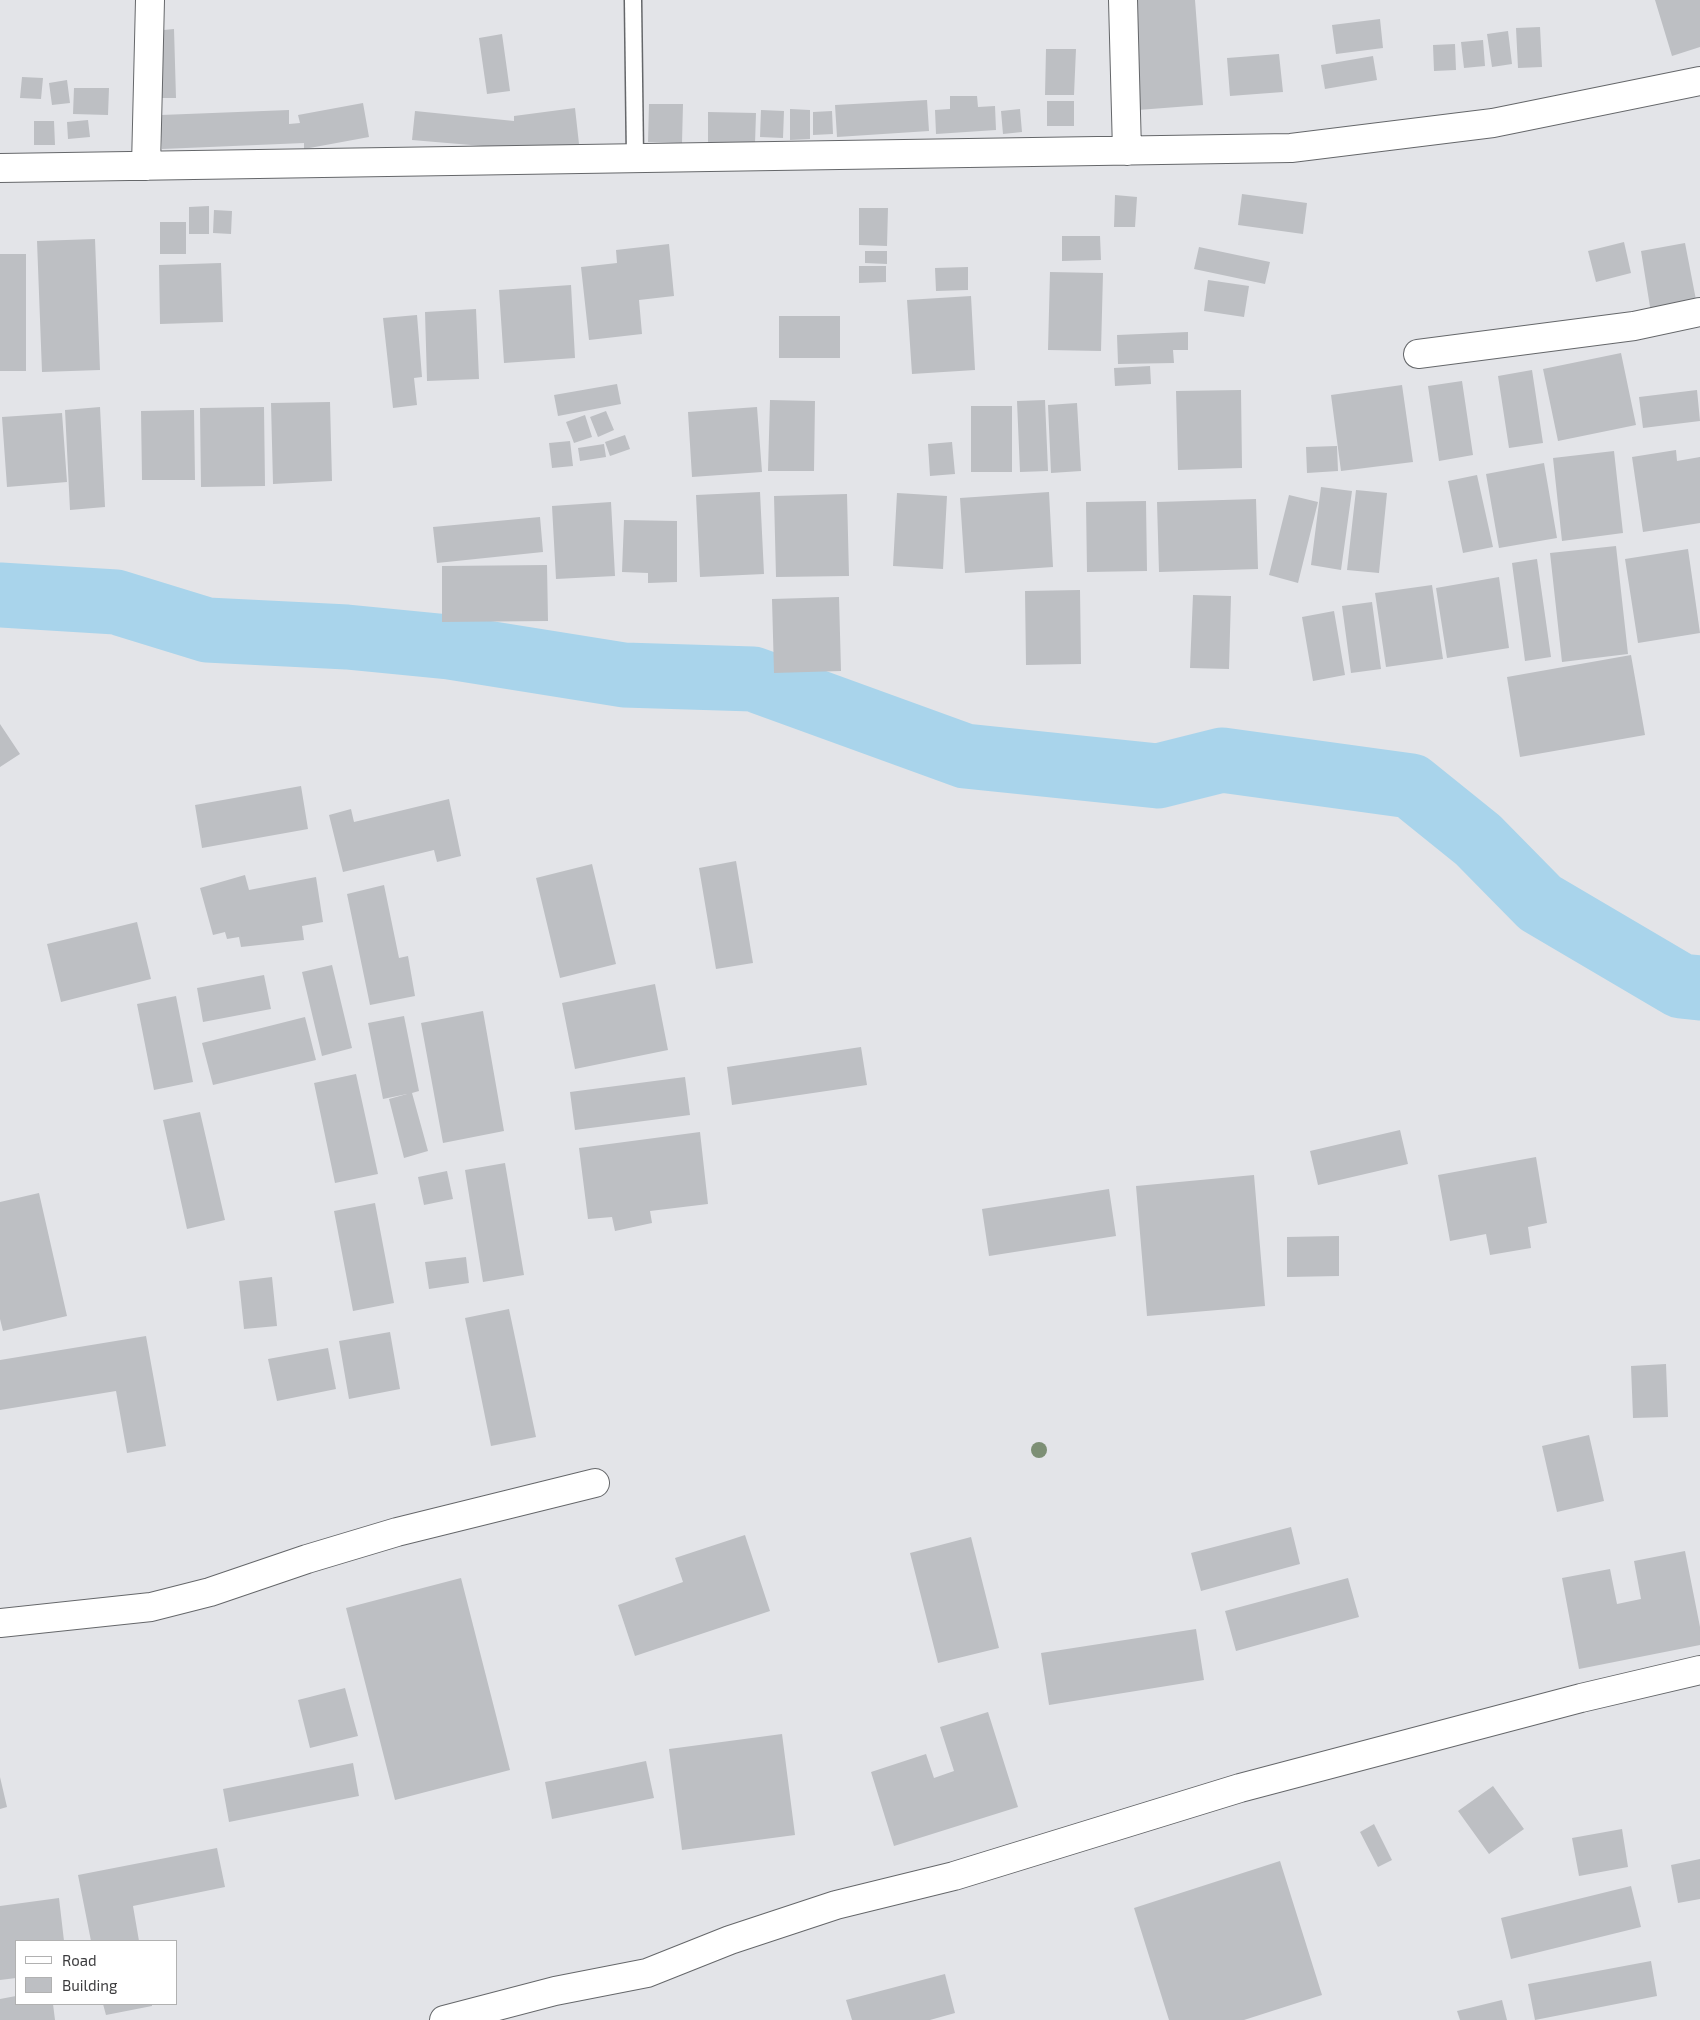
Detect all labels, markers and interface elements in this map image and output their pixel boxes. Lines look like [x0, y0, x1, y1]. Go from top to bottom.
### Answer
legend [15, 1940, 178, 2005]
text: Road [62, 1951, 97, 1969]
text: Building [62, 1976, 117, 1994]

